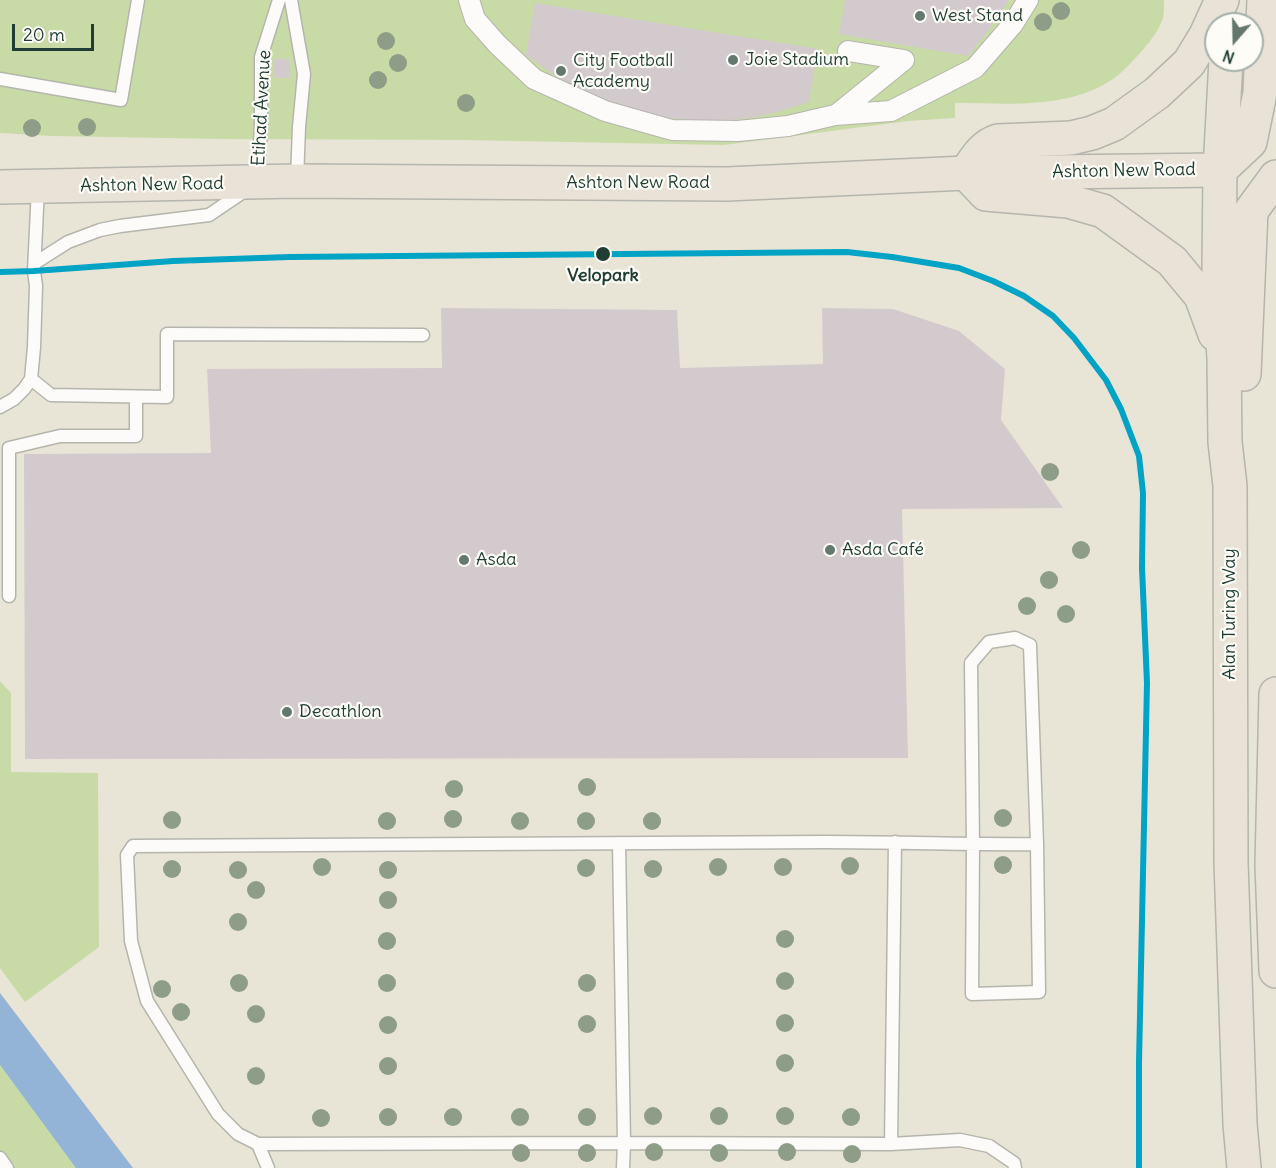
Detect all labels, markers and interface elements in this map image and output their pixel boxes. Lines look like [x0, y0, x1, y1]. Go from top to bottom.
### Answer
place label: West Stand [932, 5, 1023, 27]
marker: West Stand [913, 9, 927, 23]
scale bar [15, 12, 98, 50]
north arrow [1204, 12, 1264, 72]
text: 20 m [23, 23, 65, 46]
text: N [1220, 46, 1237, 68]
street label: Etihad Avenue [248, 49, 276, 167]
place label: Joie Stadium [745, 49, 849, 71]
place label: City Football Academy [573, 50, 673, 92]
marker: Joie Stadium [726, 53, 740, 67]
marker: City Football Academy [554, 64, 568, 78]
street label: Ashton New Road [1052, 159, 1196, 183]
street label: Ashton New Road [566, 172, 710, 194]
street label: Ashton New Road [80, 173, 224, 197]
marker: Velopark [594, 245, 612, 263]
place label: Velopark [567, 265, 639, 287]
place label: Asda Café [842, 539, 924, 561]
marker: Asda Café [823, 543, 837, 557]
street label: Alan Turing Way [1219, 548, 1241, 680]
place label: Asda [476, 549, 517, 571]
marker: Asda [457, 553, 471, 567]
place label: Decathlon [299, 701, 382, 723]
marker: Decathlon [280, 705, 294, 719]

